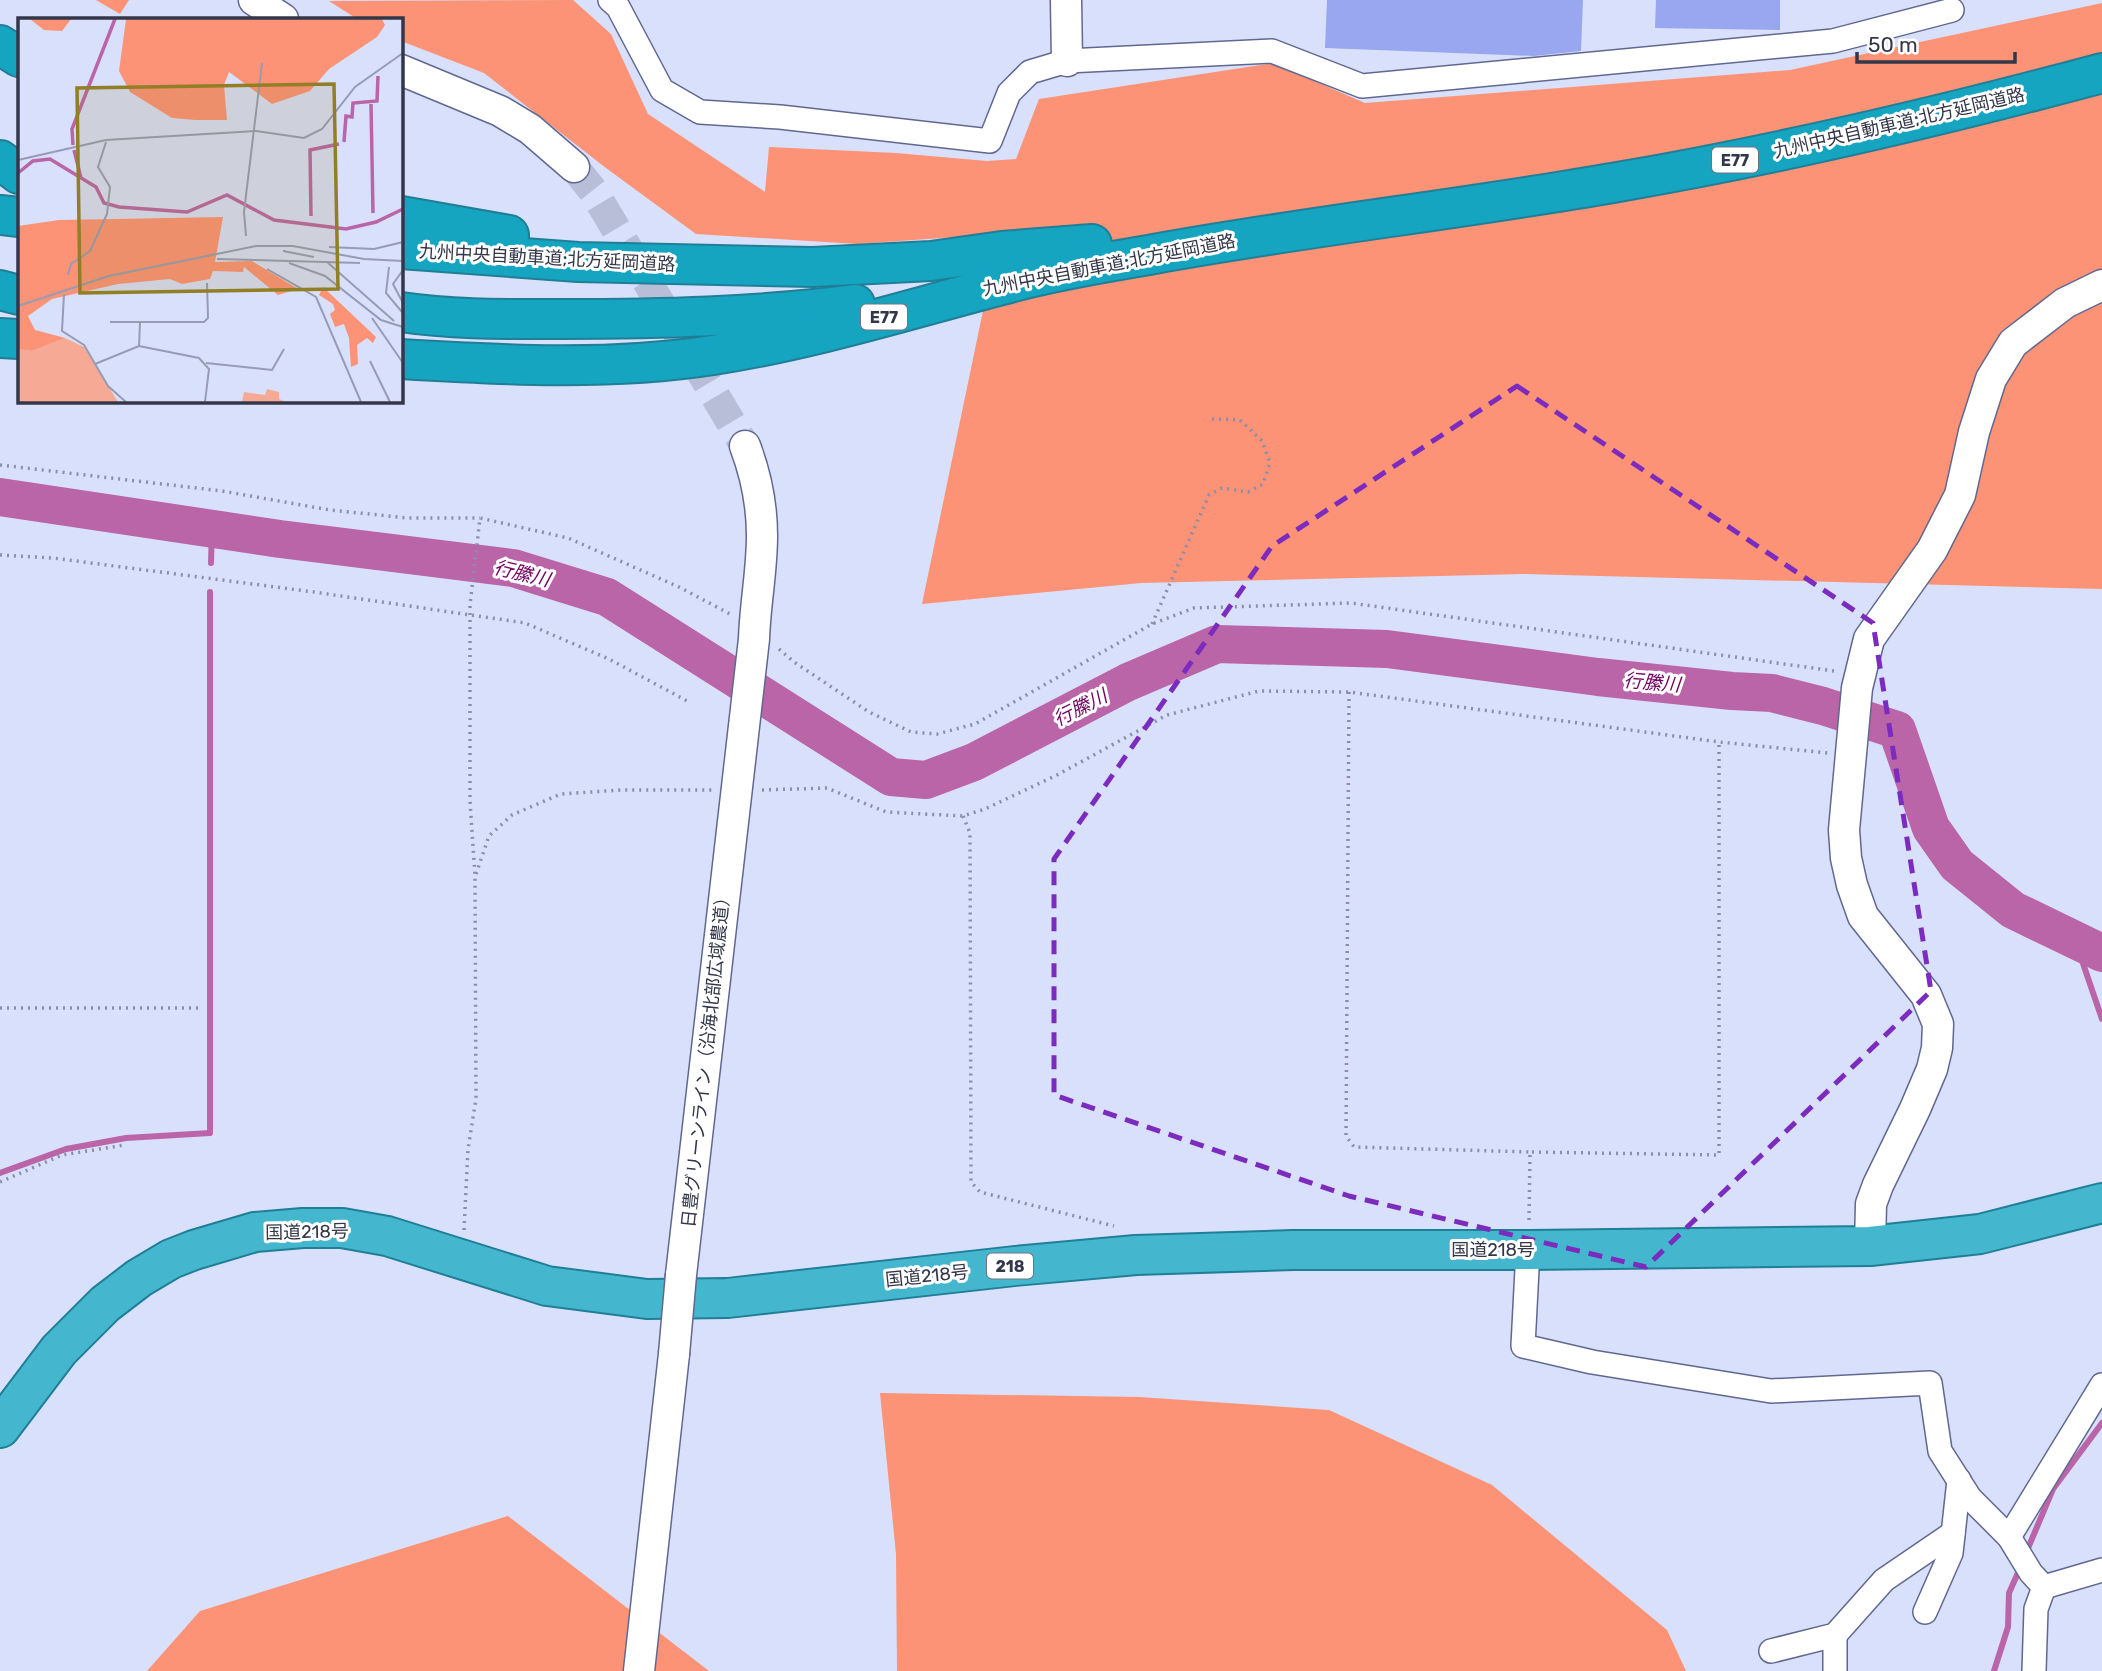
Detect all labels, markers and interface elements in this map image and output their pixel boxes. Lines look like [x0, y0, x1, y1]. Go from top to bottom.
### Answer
inset map [18, 18, 402, 402]
scale bar [1857, 21, 2014, 65]
text: 50 m [1868, 32, 1918, 57]
street label: 九州中央自動車道;北方延岡道路 [1771, 83, 2027, 163]
road number: E77 [1712, 148, 1758, 172]
street label: 九州中央自動車道;北方延岡道路 [981, 230, 1237, 300]
street label: 九州中央自動車道;北方延岡道路 [418, 240, 676, 276]
road number: E77 [861, 304, 907, 330]
water label: 行縢川 [491, 555, 554, 592]
water label: 行縢川 [1623, 669, 1683, 697]
water label: 行縢川 [1050, 683, 1113, 731]
street label: 日豊グリーンライン（沿海北部広域農道） [677, 887, 735, 1229]
street label: 国道218号 [265, 1220, 349, 1244]
street label: 国道218号 [1451, 1239, 1535, 1261]
road number: 218 [987, 1254, 1033, 1278]
street label: 国道218号 [884, 1261, 970, 1291]

